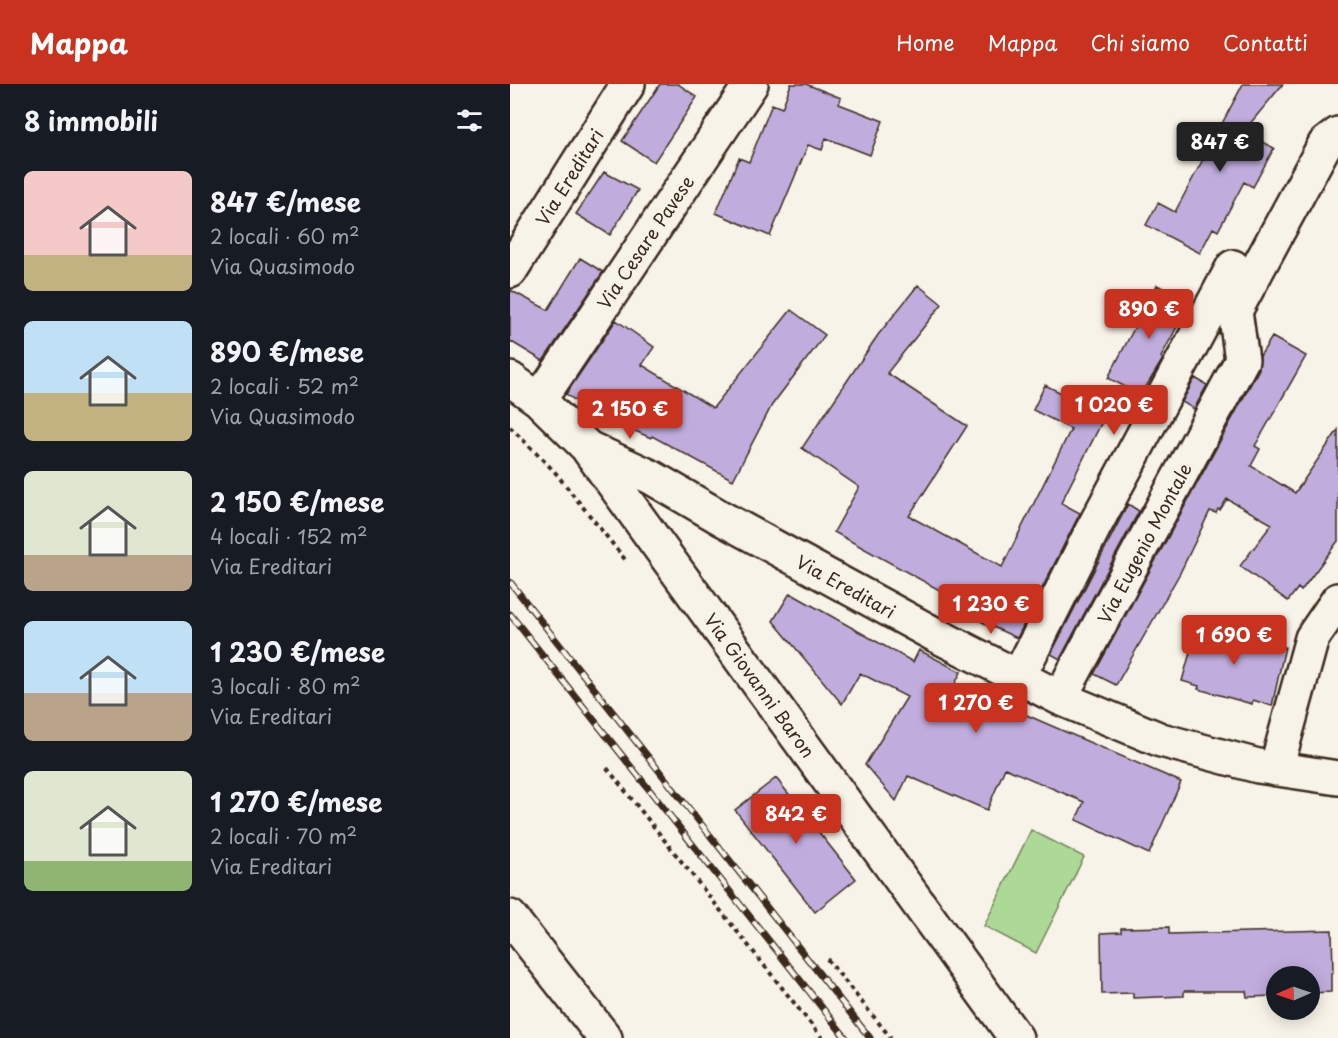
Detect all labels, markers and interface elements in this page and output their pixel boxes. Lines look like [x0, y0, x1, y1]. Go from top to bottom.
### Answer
text: Mappa [30, 21, 128, 64]
text: Home [896, 26, 955, 58]
text: Mappa [988, 26, 1058, 58]
text: Chi siamo [1091, 26, 1190, 58]
text: Contatti [1223, 26, 1308, 58]
text: 8 immobili [24, 101, 158, 140]
icon: filters [453, 104, 486, 137]
pin: 847 € [1178, 122, 1262, 173]
street label: Via Ereditari [528, 123, 610, 231]
text: 847 € [1191, 126, 1249, 156]
street label: Via Cesare Pavese [590, 170, 700, 314]
text: 847 €/mese [210, 182, 361, 221]
icon: home [72, 195, 144, 267]
text: 2 locali · 60 m² [210, 221, 360, 251]
text: Via Quasimodo [210, 251, 355, 281]
pin: 890 € [1107, 289, 1191, 340]
text: 890 € [1118, 293, 1180, 323]
text: 890 €/mese [210, 332, 364, 371]
icon: home [72, 345, 144, 417]
text: 2 locali · 52 m² [210, 371, 359, 401]
pin: 1 020 € [1059, 385, 1169, 436]
pin: 2 150 € [575, 389, 685, 440]
text: 1 020 € [1075, 389, 1153, 419]
text: 2 150 € [592, 393, 668, 423]
text: Via Quasimodo [210, 401, 355, 431]
street label: Via Eugenio Montale [1090, 458, 1198, 628]
text: 2 150 €/mese [210, 482, 385, 521]
icon: home [72, 495, 144, 567]
text: 4 locali · 152 m² [210, 521, 368, 551]
street label: Via Ereditari [791, 548, 901, 624]
text: Via Ereditari [210, 551, 332, 581]
pin: 1 230 € [936, 584, 1046, 635]
text: 1 230 € [952, 588, 1030, 618]
street label: Via Giovanni Baron [698, 607, 822, 763]
pin: 1 690 € [1179, 615, 1289, 666]
text: 1 690 € [1196, 619, 1272, 649]
text: 1 230 €/mese [210, 632, 385, 671]
icon: home [72, 645, 144, 717]
text: 3 locali · 80 m² [210, 671, 361, 701]
pin: 1 270 € [921, 683, 1031, 734]
text: 1 270 € [938, 687, 1014, 717]
text: Via Ereditari [210, 701, 332, 731]
text: 1 270 €/mese [210, 782, 382, 821]
pin: 842 € [754, 794, 838, 845]
icon: home [72, 795, 144, 867]
text: 842 € [765, 798, 827, 828]
text: 2 locali · 70 m² [210, 821, 357, 851]
text: Via Ereditari [210, 851, 332, 881]
north arrow [1266, 966, 1320, 1020]
map controls [1266, 966, 1320, 1020]

